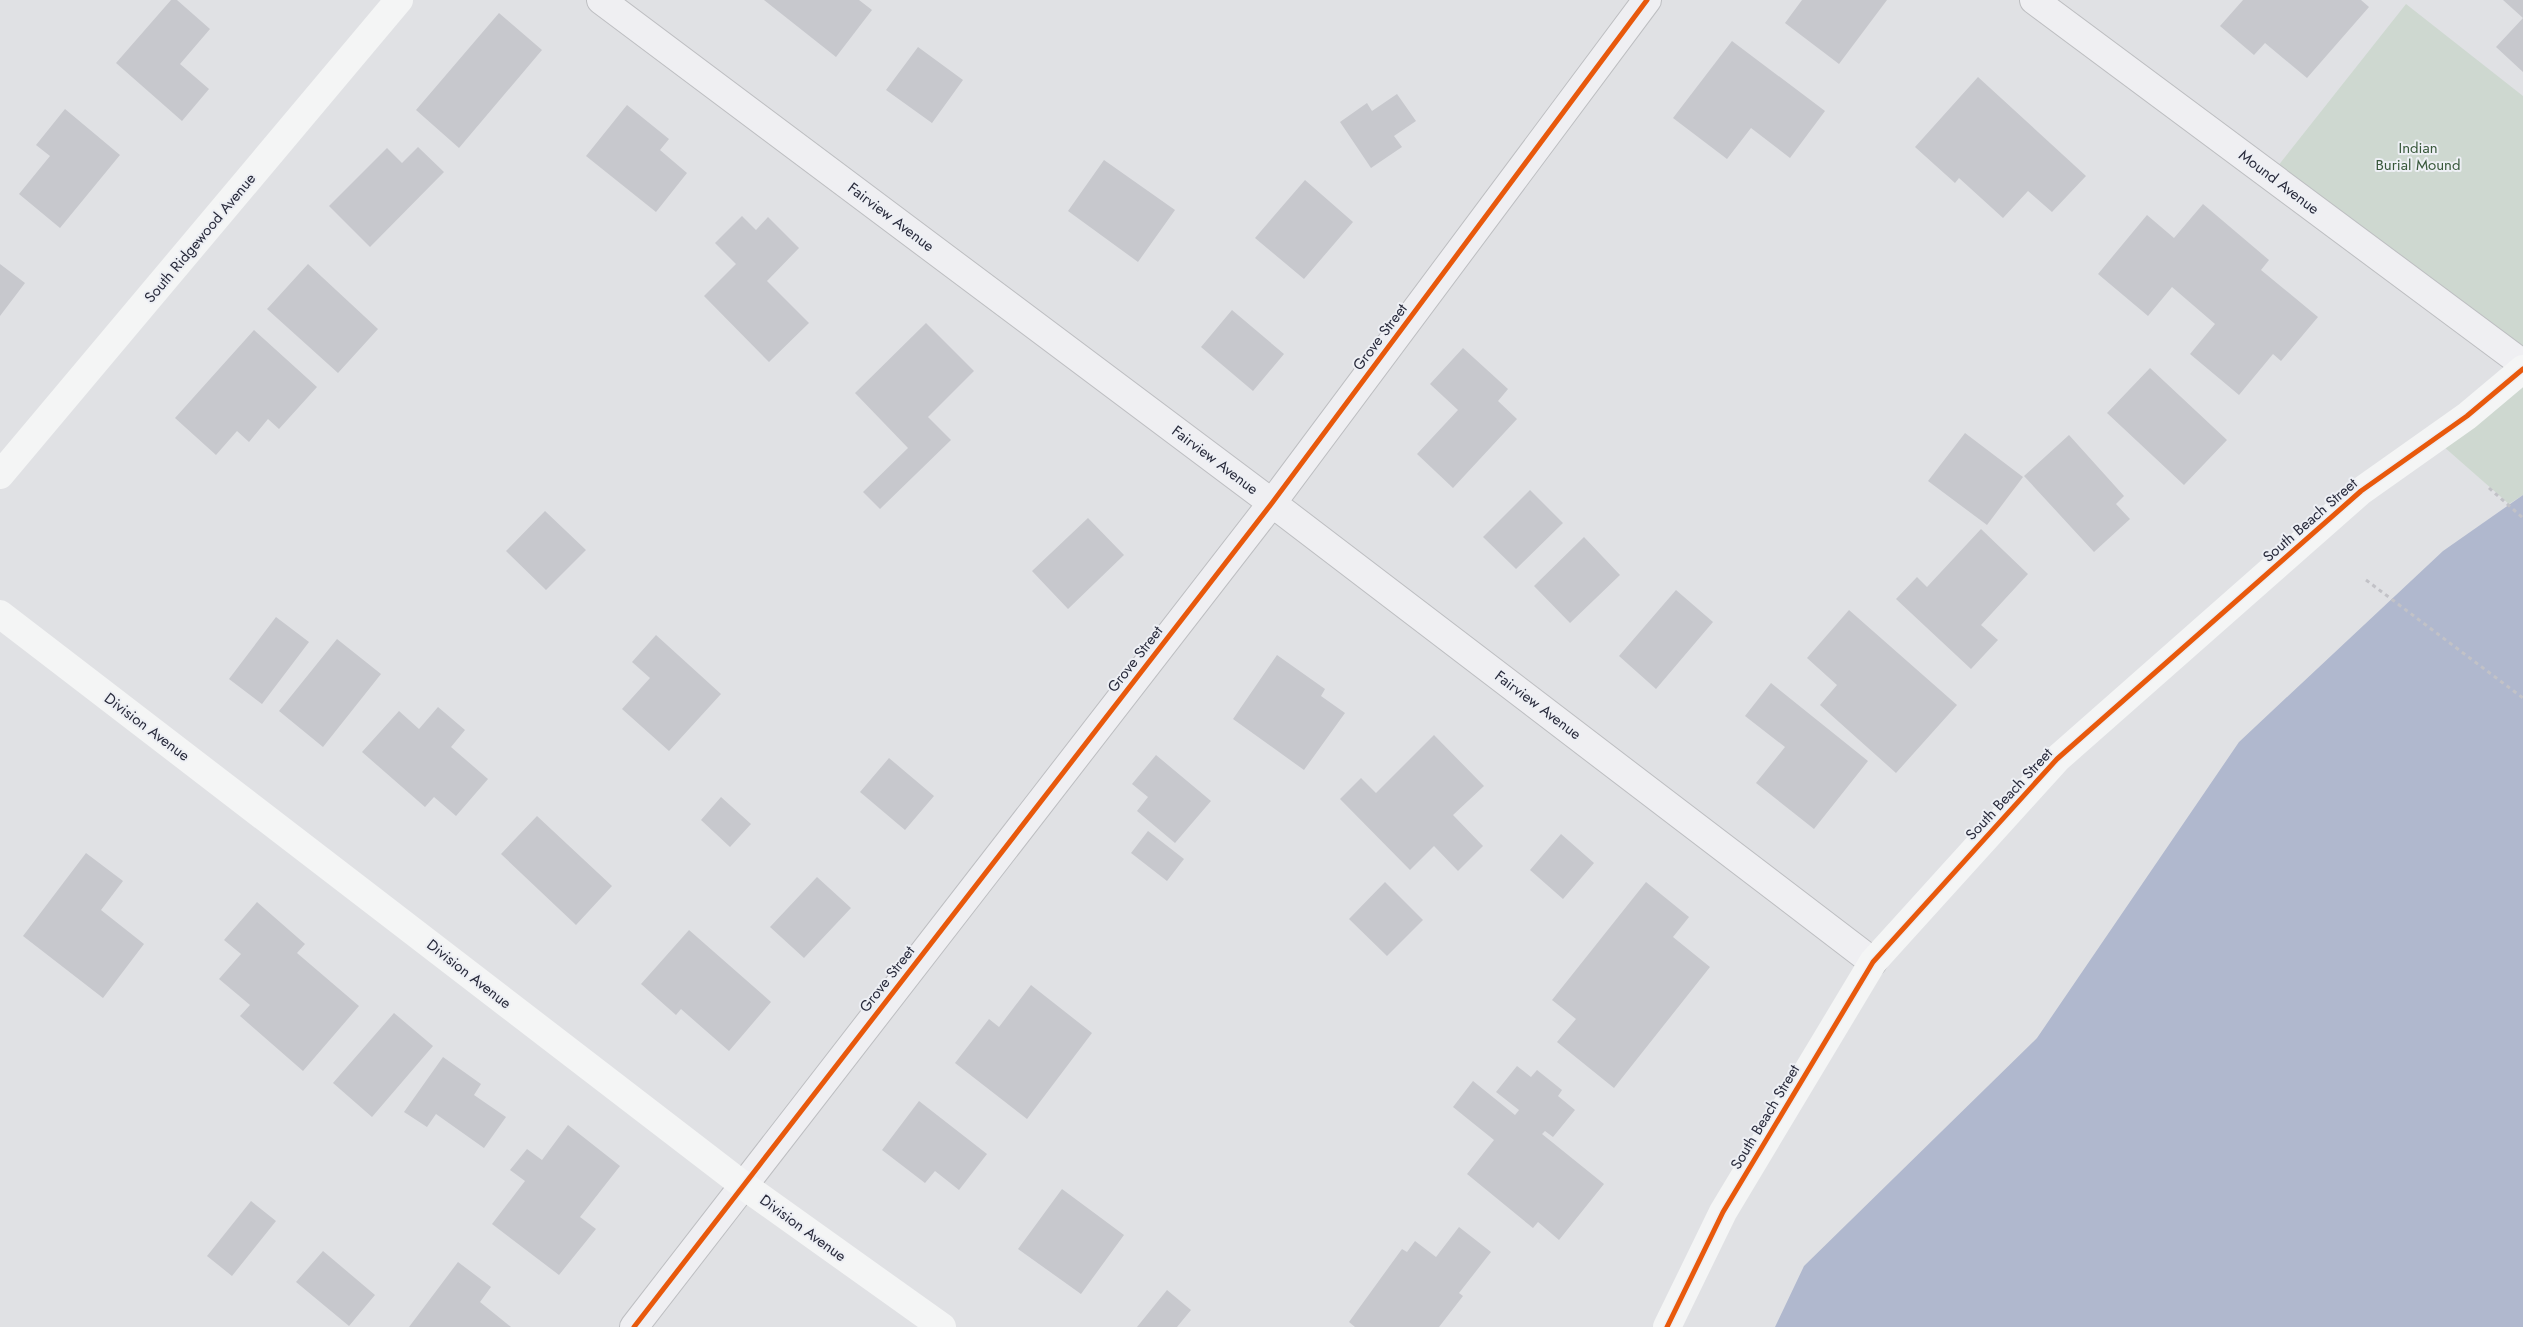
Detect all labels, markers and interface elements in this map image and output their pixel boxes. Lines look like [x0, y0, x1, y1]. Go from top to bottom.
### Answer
park label: Indian Burial Mound [2375, 137, 2461, 176]
street label: Mound Avenue [2234, 144, 2324, 220]
street label: South Ridgewood Avenue [139, 168, 261, 308]
street label: Fairview Avenue [843, 177, 939, 257]
street label: Grove Street [1347, 299, 1413, 375]
street label: Fairview Avenue [1167, 420, 1263, 500]
street label: South Beach Street [2258, 472, 2362, 567]
street label: Grove Street [1102, 621, 1168, 697]
street label: Fairview Avenue [1490, 665, 1586, 745]
street label: Division Avenue [100, 688, 195, 767]
street label: South Beach Street [1960, 743, 2058, 845]
street label: Division Avenue [422, 934, 516, 1014]
street label: Grove Street [854, 941, 920, 1017]
street label: South Beach Street [1725, 1060, 1805, 1174]
street label: Division Avenue [755, 1189, 851, 1267]

